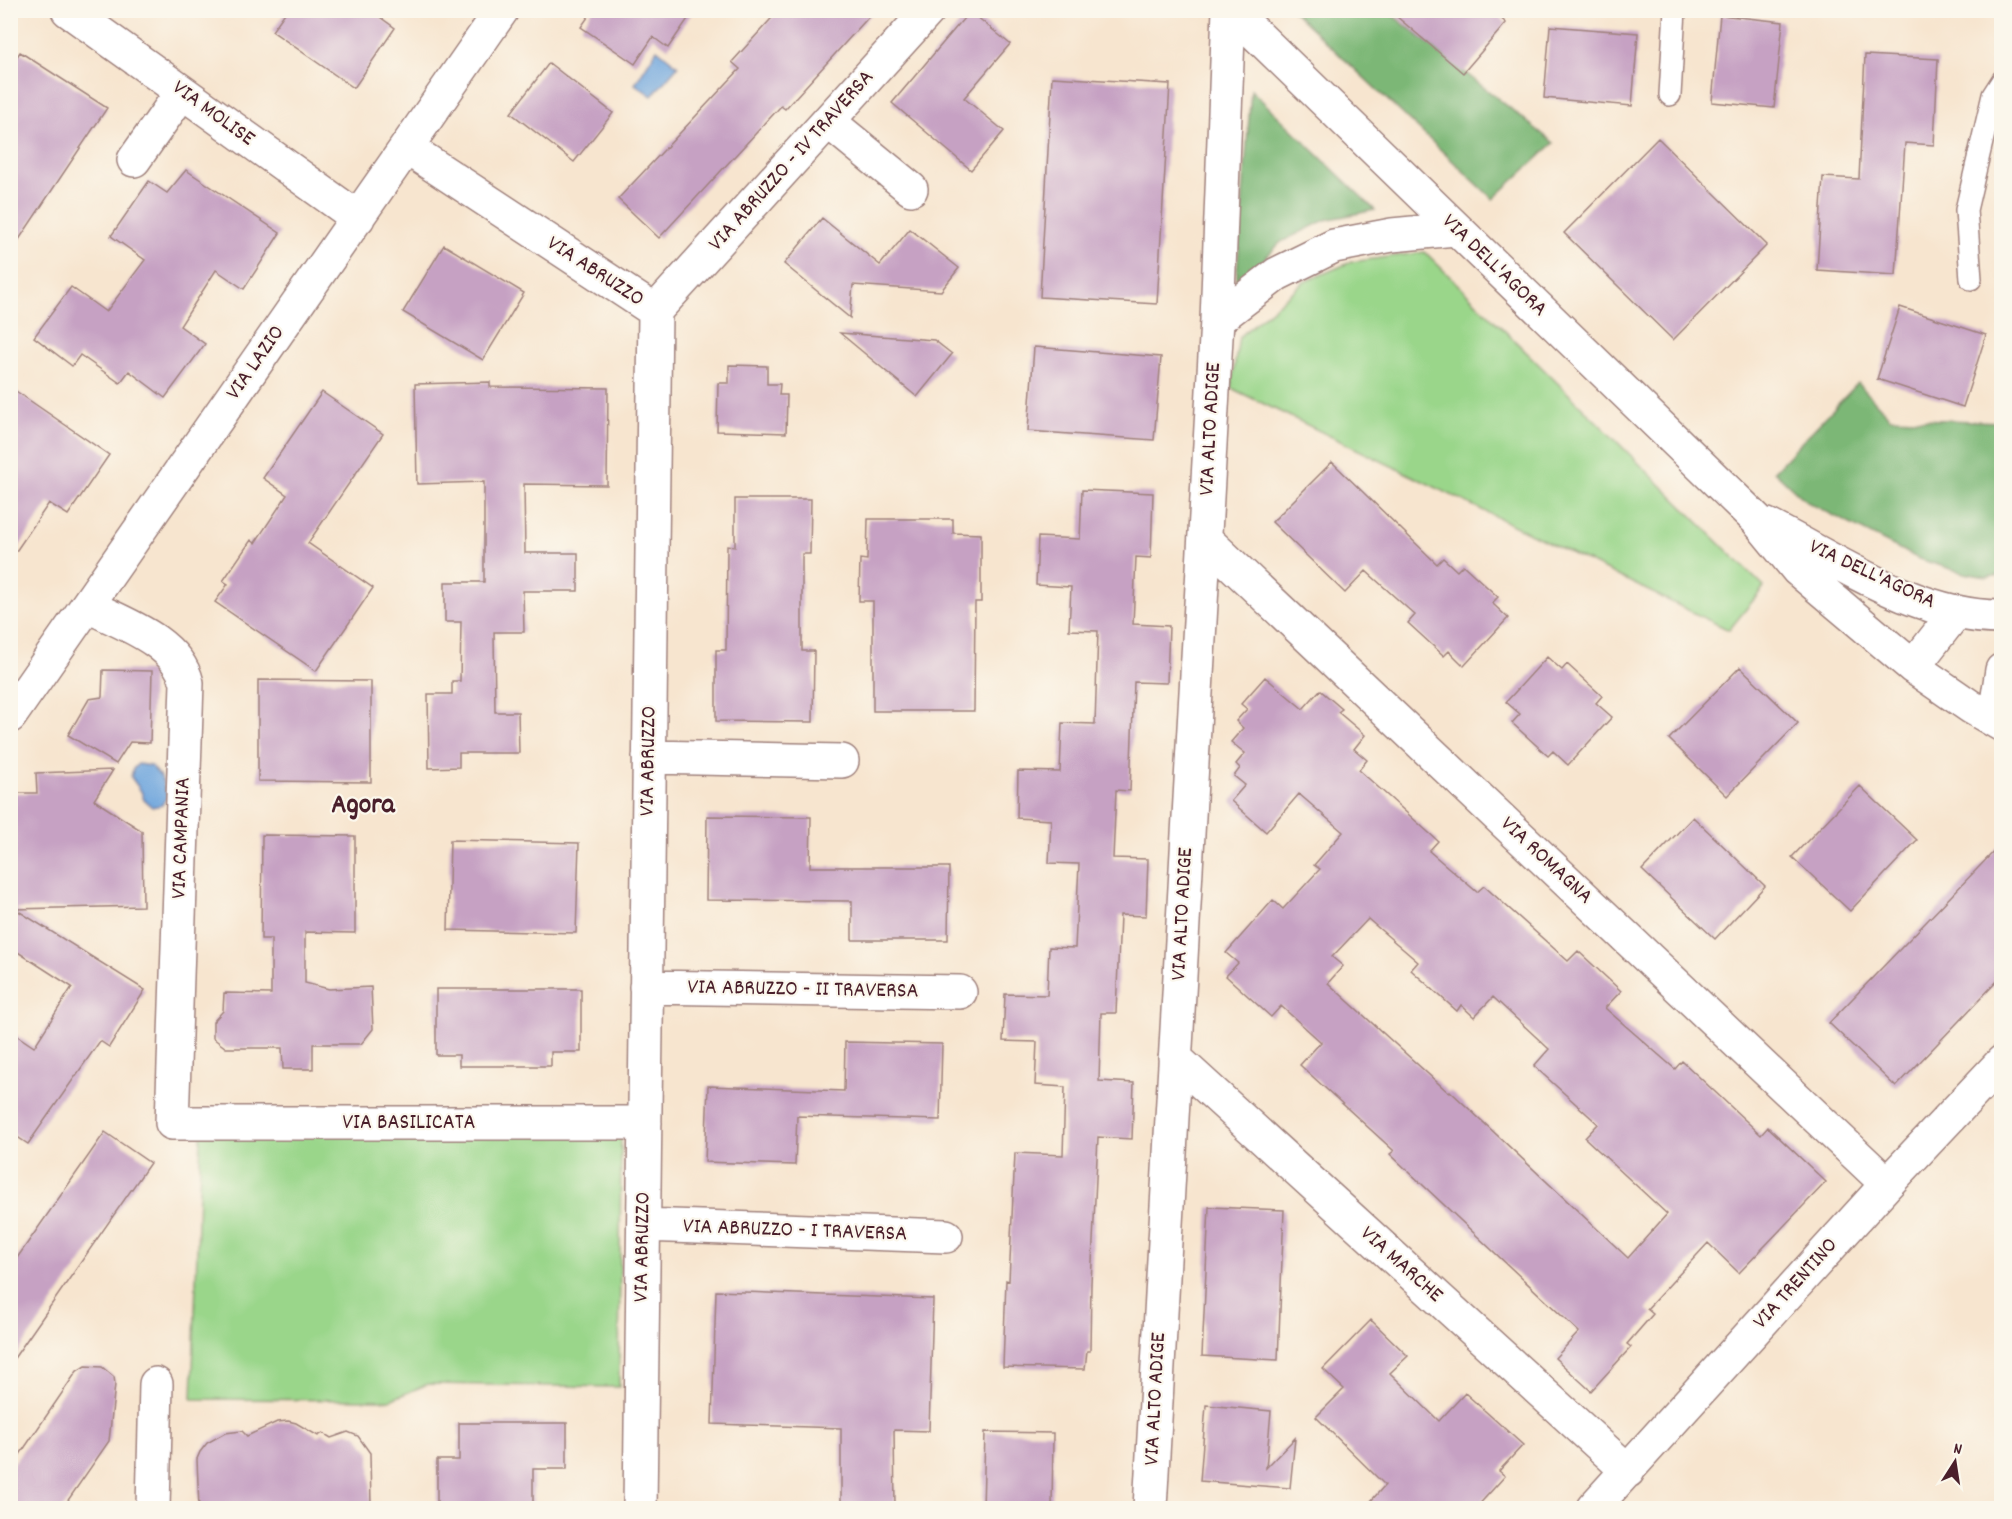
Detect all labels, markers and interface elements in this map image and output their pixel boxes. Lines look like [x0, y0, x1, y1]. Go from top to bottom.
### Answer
street label: VIA ABRUZZO - IV TRAVERSA [702, 63, 882, 259]
street label: VIA MOLISE [165, 73, 261, 155]
street label: VIA DELL'AGORA [1434, 207, 1554, 325]
street label: VIA ABRUZZO [540, 229, 650, 315]
street label: VIA LAZIO [219, 319, 293, 407]
street label: VIA ALTO ADIGE [1192, 362, 1230, 496]
street label: VIA DELL'AGORA [1804, 532, 1940, 618]
street label: VIA ABRUZZO [633, 706, 665, 816]
street label: VIA CAMPANIA [164, 777, 200, 899]
district label: Agora [331, 787, 396, 827]
street label: VIA ROMAGNA [1493, 810, 1599, 912]
street label: VIA ALTO ADIGE [1164, 847, 1202, 981]
street label: VIA ABRUZZO - II TRAVERSA [687, 972, 919, 1008]
street label: VIA BASILICATA [343, 1108, 475, 1139]
street label: VIA ABRUZZO [627, 1192, 659, 1302]
street label: VIA ABRUZZO - I TRAVERSA [682, 1212, 908, 1250]
street label: VIA MARCHE [1353, 1219, 1449, 1311]
street label: VIA TRENTINO [1746, 1231, 1846, 1337]
street label: VIA ALTO ADIGE [1137, 1332, 1175, 1466]
north arrow [1925, 1432, 1985, 1492]
text: N [1951, 1438, 1964, 1462]

